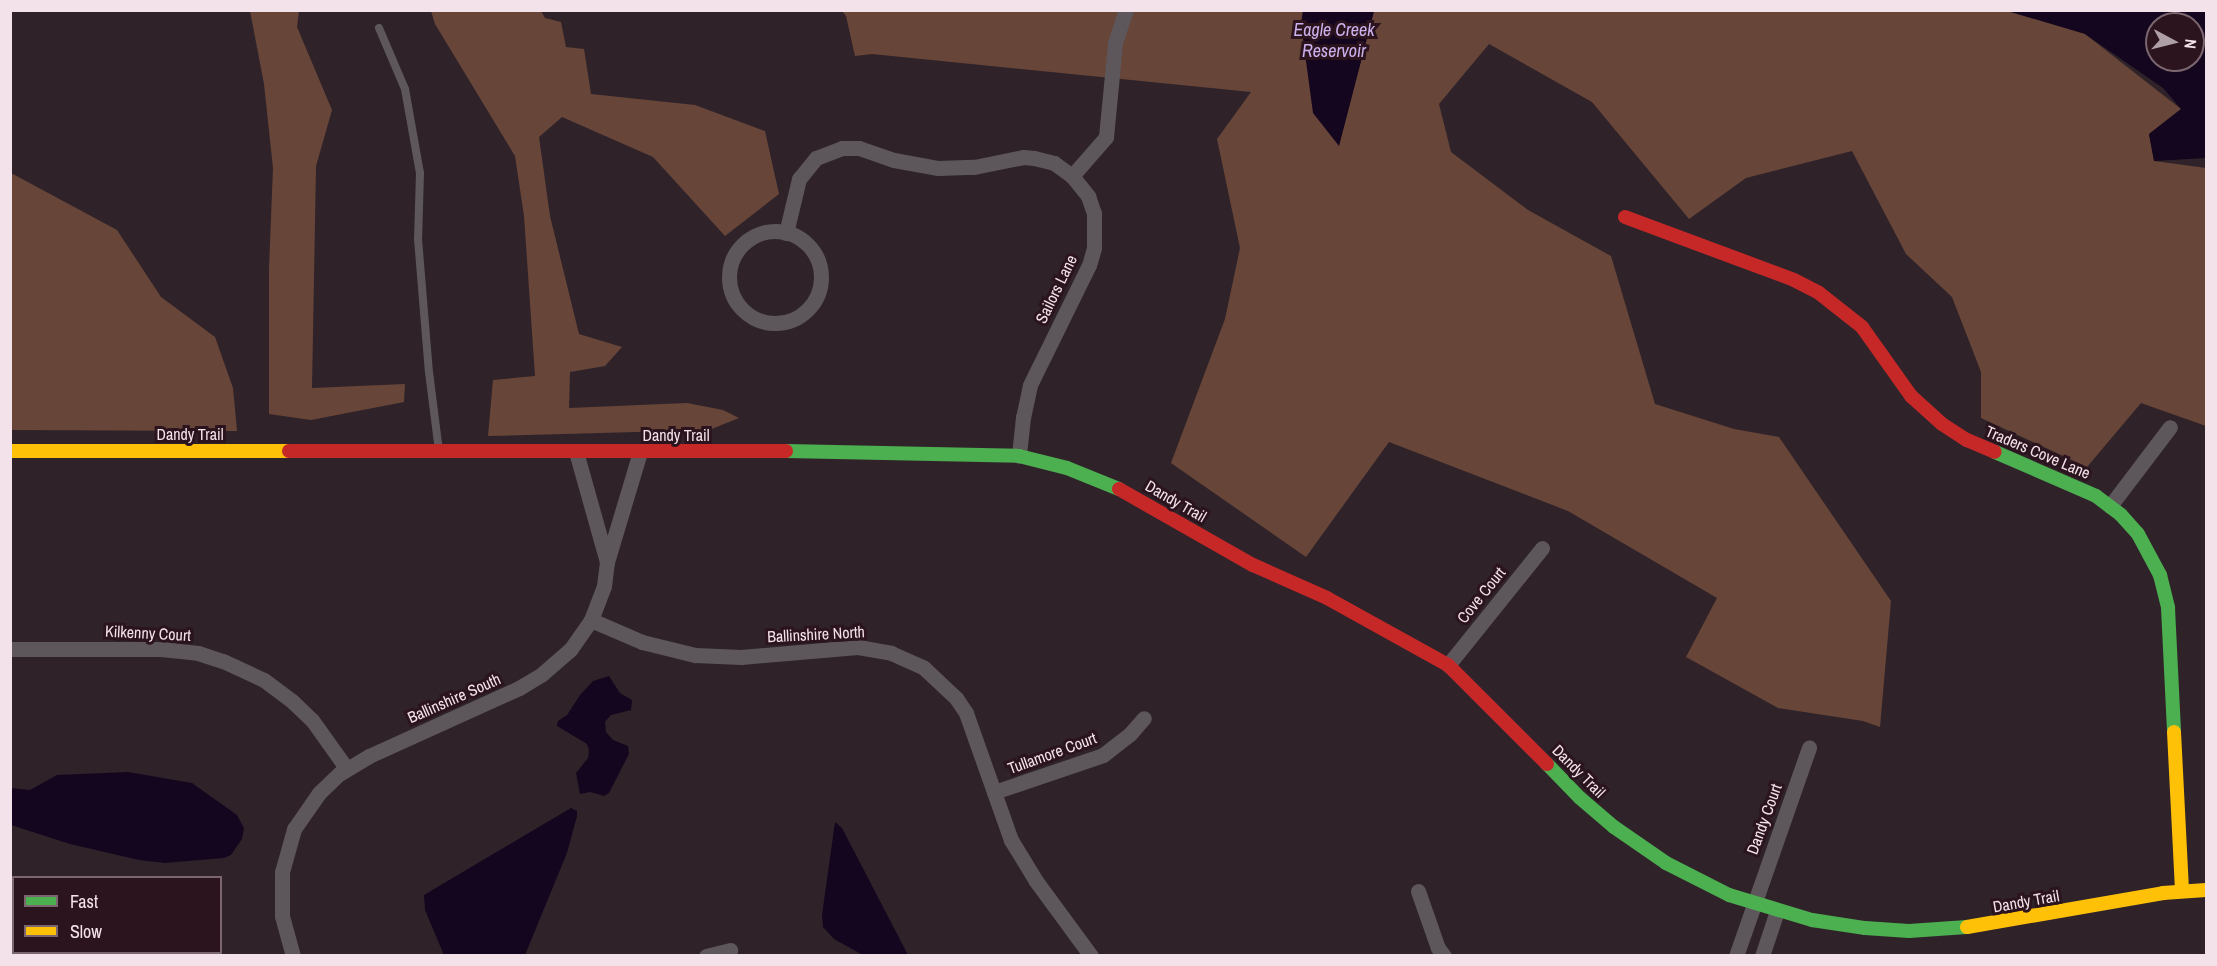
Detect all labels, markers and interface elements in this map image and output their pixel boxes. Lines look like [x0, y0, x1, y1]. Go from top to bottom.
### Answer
north arrow [2145, 12, 2205, 72]
water label: Eagle Creek Reservoir [1293, 20, 1375, 63]
text: N [2179, 38, 2202, 50]
street label: Sailors Lane [1031, 252, 1081, 326]
street label: Traders Cove Lane [1983, 421, 2093, 483]
street label: Dandy Trail [156, 424, 224, 444]
street label: Dandy Trail [642, 425, 710, 445]
street label: Dandy Trail [1142, 476, 1210, 526]
street label: Cove Court [1453, 563, 1509, 627]
street label: Kilkenny Court [105, 621, 191, 645]
street label: Ballinshire North [767, 622, 865, 646]
street label: Ballinshire South [404, 669, 504, 727]
street label: Tullamore Court [1005, 728, 1099, 778]
street label: Dandy Trail [1548, 740, 1610, 802]
street label: Dandy Court [1742, 781, 1786, 857]
legend [12, 876, 222, 954]
street label: Dandy Trail [1991, 886, 2061, 916]
text: Fast [70, 889, 98, 914]
text: Slow [70, 919, 102, 944]

